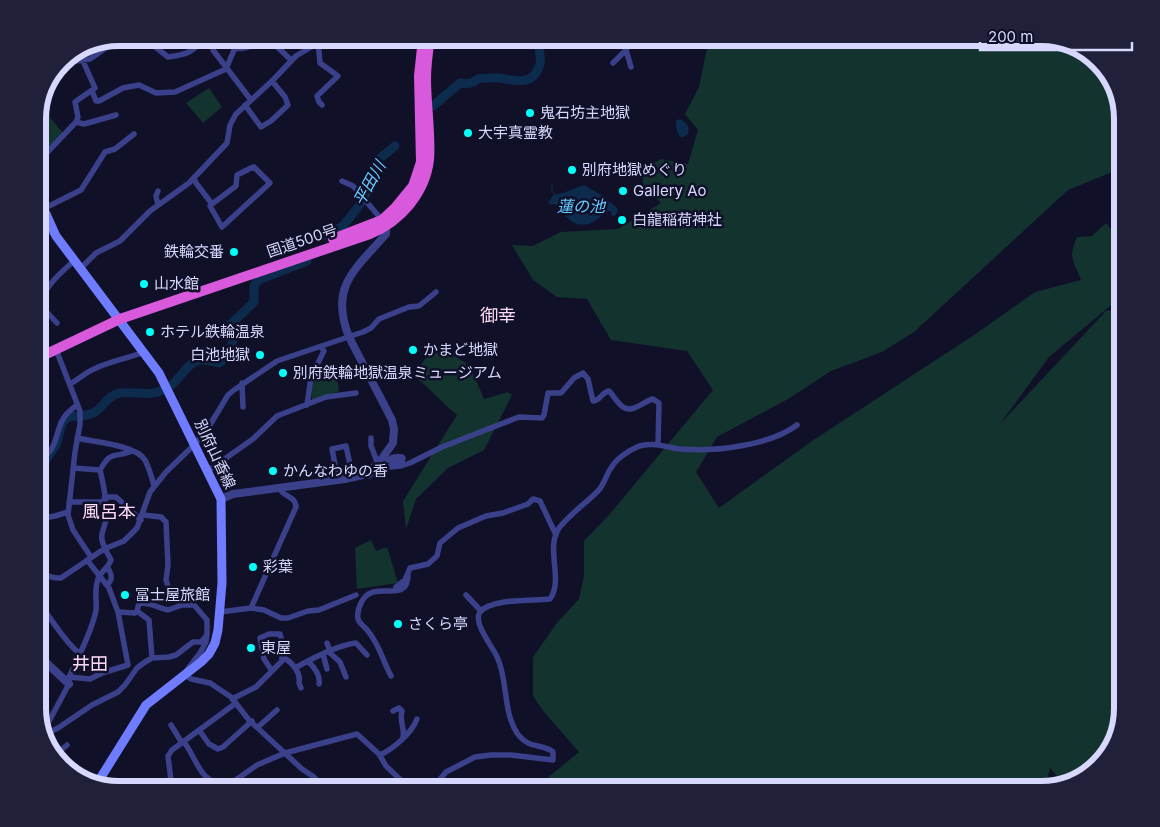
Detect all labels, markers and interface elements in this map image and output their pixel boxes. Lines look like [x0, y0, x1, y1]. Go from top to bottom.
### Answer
scale bar [980, 20, 1132, 52]
text: 200 m [988, 27, 1033, 46]
place label: 鬼石坊主地獄 [540, 103, 630, 122]
marker: 鬼石坊主地獄 [524, 107, 536, 119]
place label: 大宇真霊教 [478, 123, 553, 142]
marker: 大宇真霊教 [462, 127, 474, 139]
water label: 平田川 [349, 155, 390, 209]
place label: 別府地獄めぐり [582, 160, 687, 179]
marker: 別府地獄めぐり [566, 164, 578, 176]
place label: Gallery Ao [633, 181, 707, 200]
marker: Gallery Ao [617, 185, 629, 197]
water label: 蓮の池 [557, 196, 607, 216]
place label: 白龍稲荷神社 [632, 210, 722, 229]
marker: 白龍稲荷神社 [616, 214, 628, 226]
street label: 国道500号 [264, 220, 339, 261]
place label: 鉄輪交番 [164, 242, 224, 261]
marker: 鉄輪交番 [228, 246, 240, 258]
place label: 山水館 [154, 274, 199, 293]
marker: 山水館 [138, 278, 150, 290]
district label: 御幸 [480, 305, 516, 326]
place label: ホテル鉄輪温泉 [160, 322, 265, 341]
marker: ホテル鉄輪温泉 [144, 326, 156, 338]
place label: かまど地獄 [423, 340, 498, 359]
marker: かまど地獄 [407, 344, 419, 356]
place label: 白池地獄 [190, 345, 250, 364]
marker: 白池地獄 [254, 349, 266, 361]
place label: 別府鉄輪地獄温泉ミュージアム [293, 363, 502, 382]
marker: 別府鉄輪地獄温泉ミュージアム [277, 367, 289, 379]
street label: 別府山香線 [191, 416, 240, 492]
place label: かんなわゆの香 [283, 461, 388, 480]
marker: かんなわゆの香 [267, 465, 279, 477]
district label: 風呂本 [82, 501, 136, 522]
place label: 彩葉 [263, 557, 293, 576]
marker: 彩葉 [247, 561, 259, 573]
place label: 冨士屋旅館 [135, 585, 210, 604]
marker: 冨士屋旅館 [119, 589, 131, 601]
place label: さくら亭 [408, 614, 468, 633]
marker: さくら亭 [392, 618, 404, 630]
place label: 東屋 [261, 638, 291, 657]
marker: 東屋 [245, 642, 257, 654]
district label: 井田 [72, 653, 108, 674]

